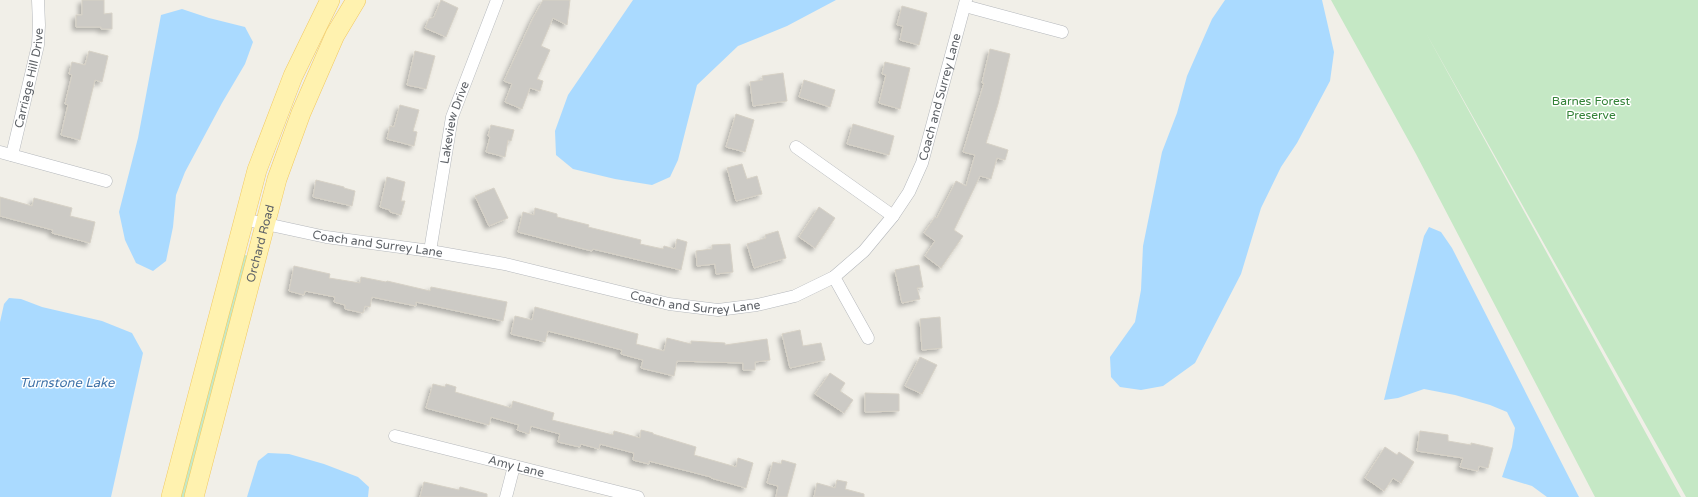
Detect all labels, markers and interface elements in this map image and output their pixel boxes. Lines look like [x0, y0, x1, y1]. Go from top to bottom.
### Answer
street label: Carriage Hill Drive [12, 27, 46, 129]
street label: Coach and Surrey Lane [916, 32, 964, 162]
street label: Lakeview Drive [437, 79, 472, 165]
park label: Barnes Forest Preserve [1552, 94, 1631, 122]
street label: Orchard Road [243, 203, 277, 284]
street label: Coach and Surrey Lane [311, 227, 444, 260]
street label: Coach and Surrey Lane [629, 288, 761, 317]
water label: Turnstone Lake [20, 375, 115, 391]
street label: Amy Lane [487, 453, 546, 480]

